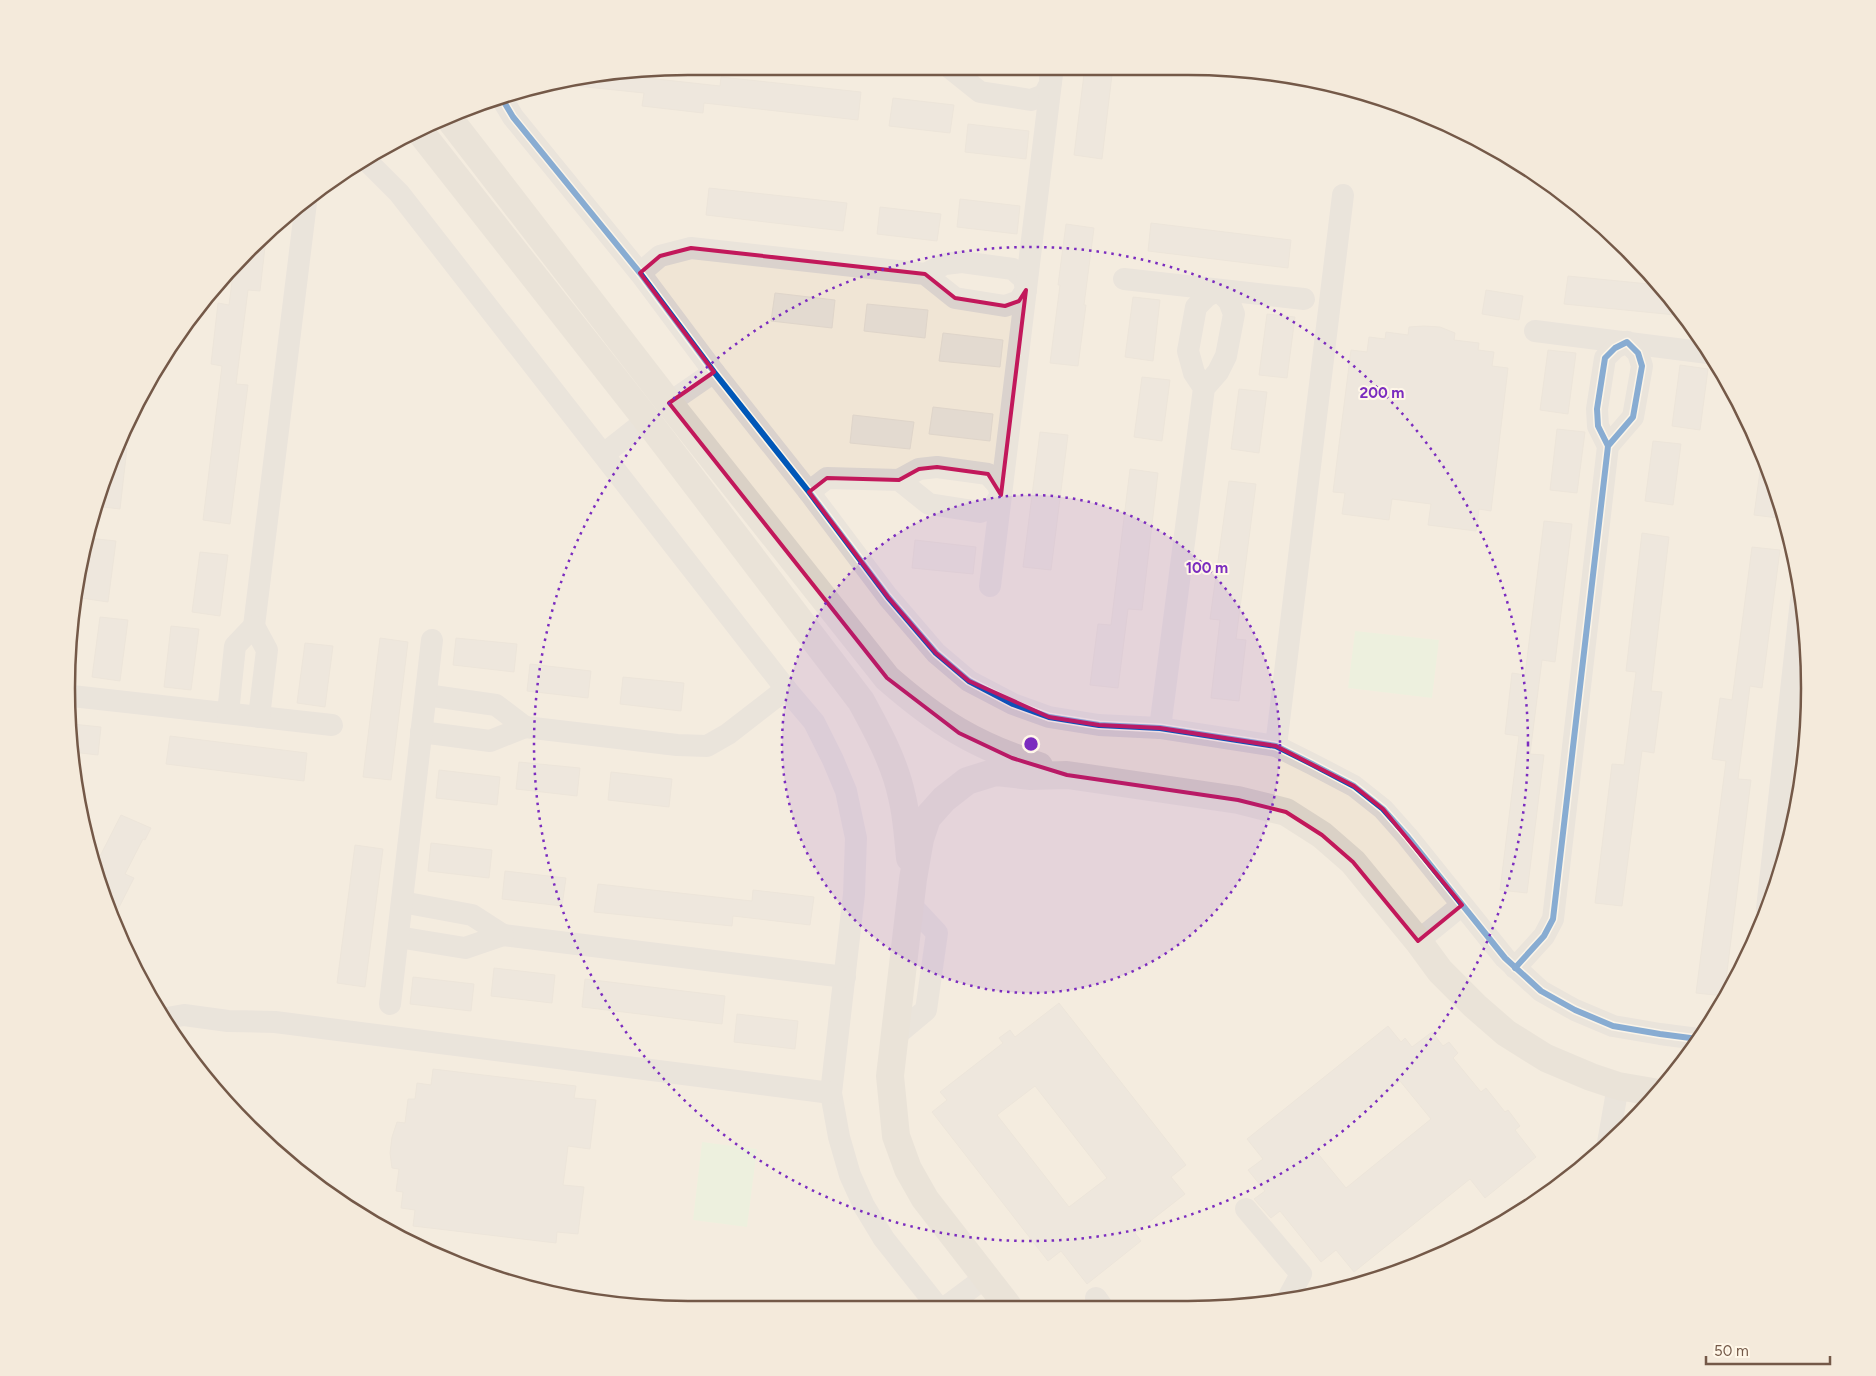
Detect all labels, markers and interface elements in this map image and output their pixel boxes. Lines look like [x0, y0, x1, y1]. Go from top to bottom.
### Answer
text: 200 m [1360, 384, 1404, 402]
text: 100 m [1186, 559, 1228, 577]
centre of rings [1022, 735, 1040, 753]
scale bar [1706, 1334, 1830, 1366]
text: 50 m [1714, 1342, 1749, 1360]

